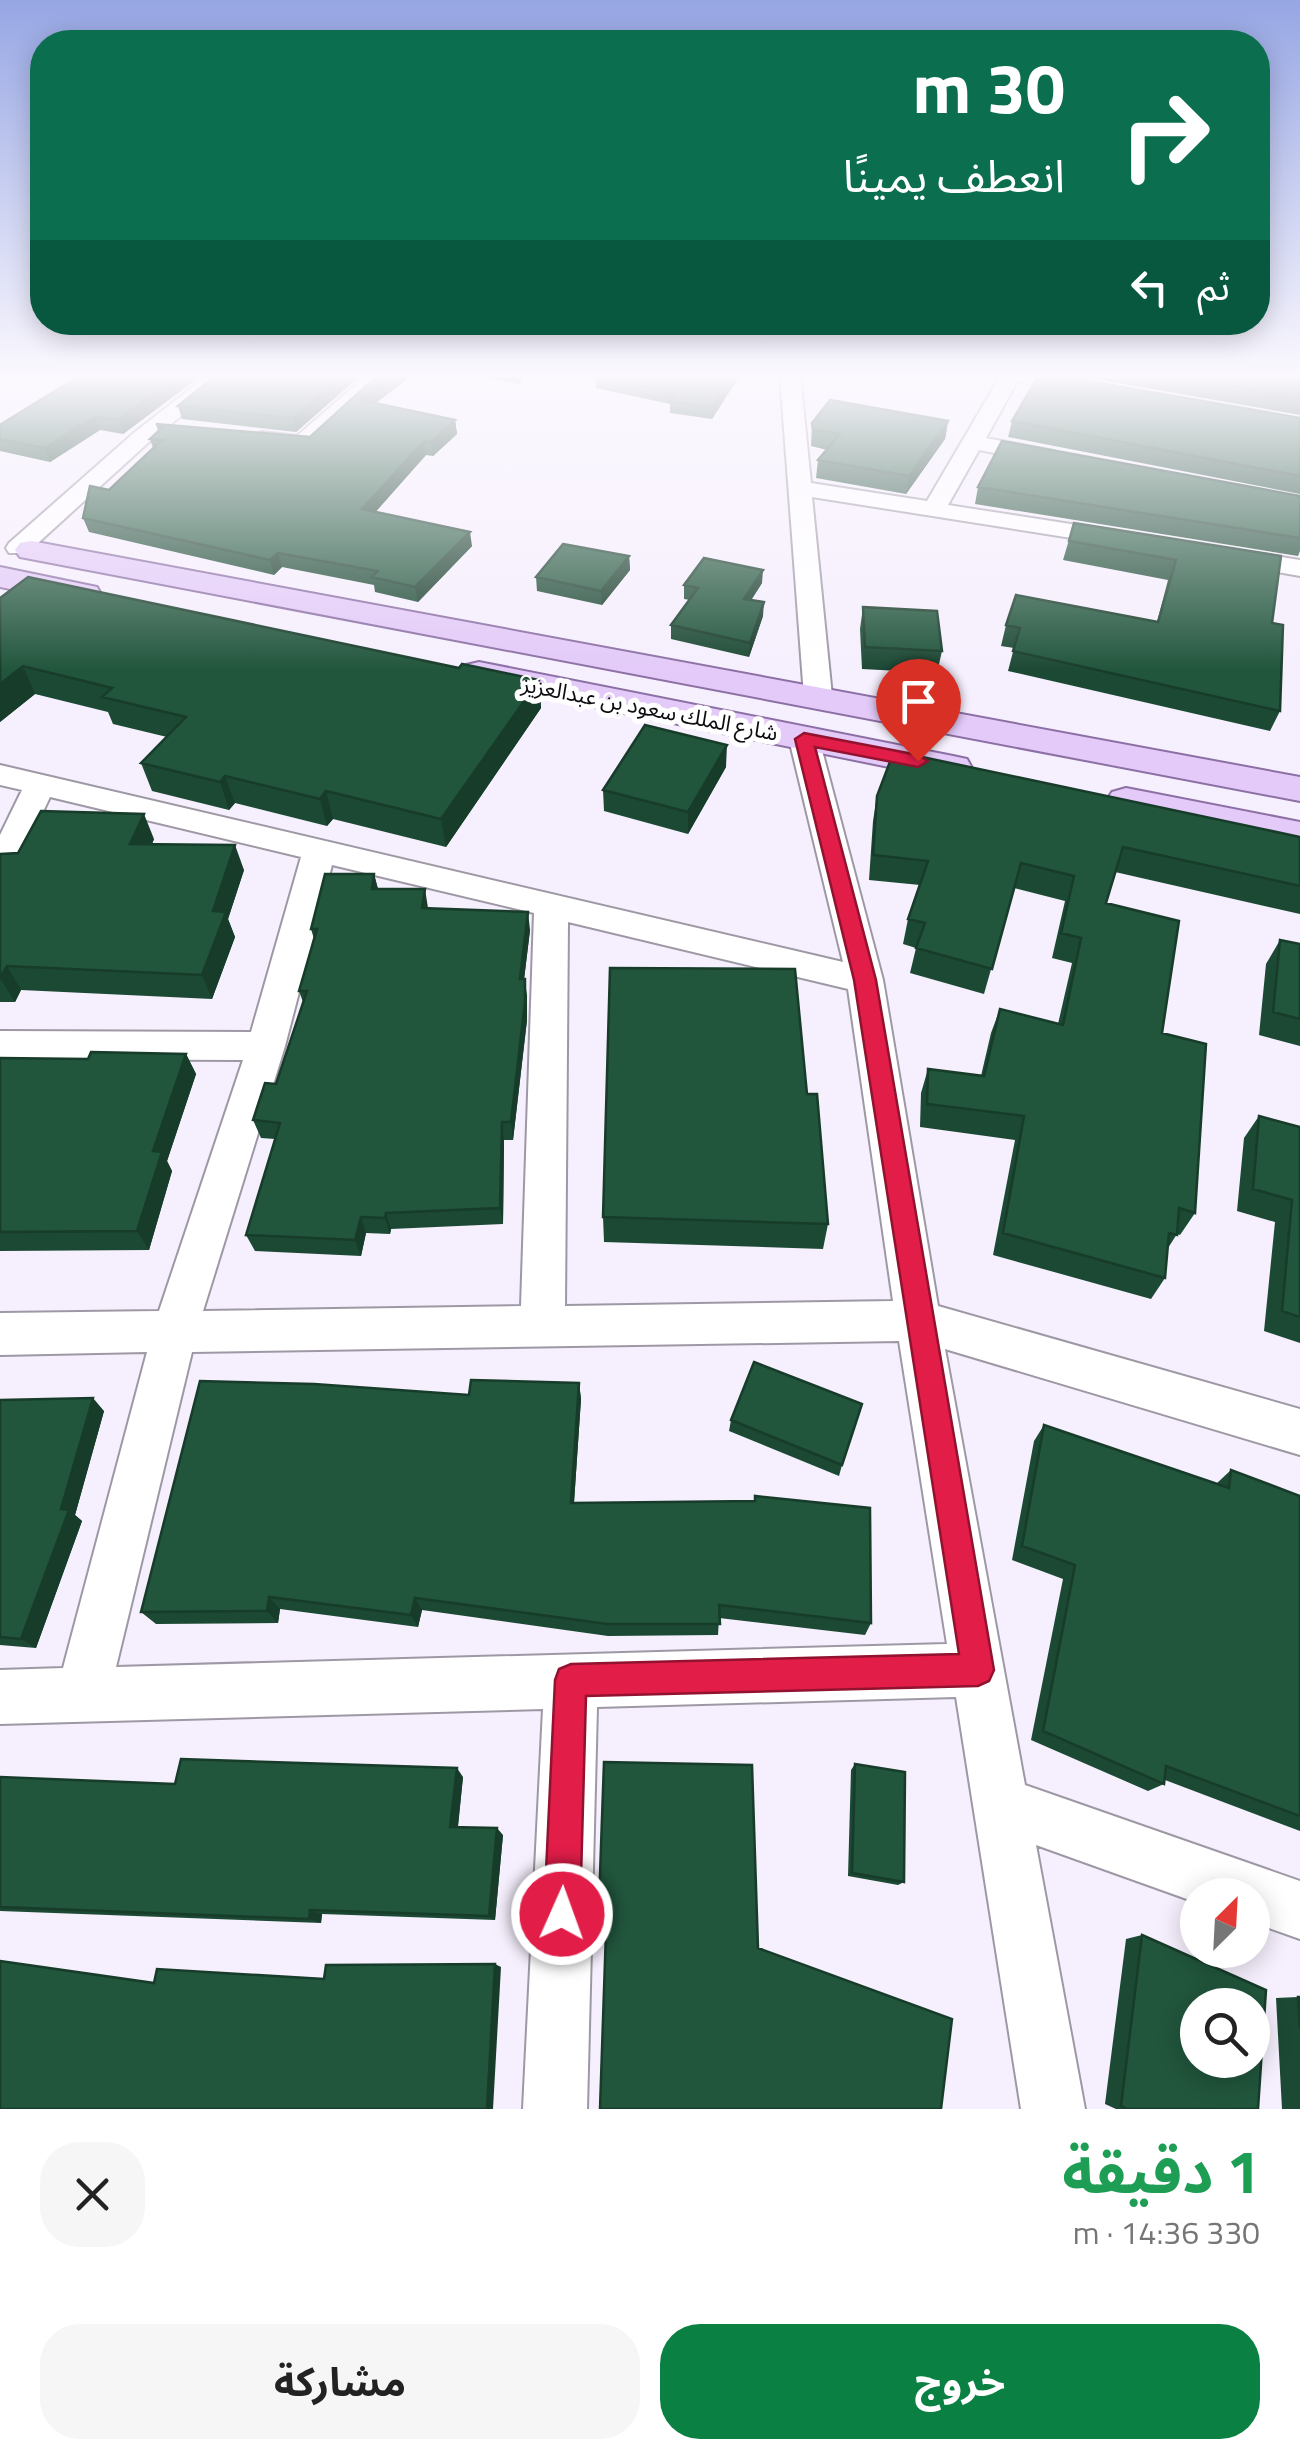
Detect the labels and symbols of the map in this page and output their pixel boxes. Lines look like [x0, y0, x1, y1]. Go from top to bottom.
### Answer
pin [876, 659, 961, 762]
street label: شارع الملك سعود بن عبدالعزيز [518, 666, 781, 750]
position arrow [510, 1862, 614, 1966]
north arrow [1180, 1878, 1270, 1968]

